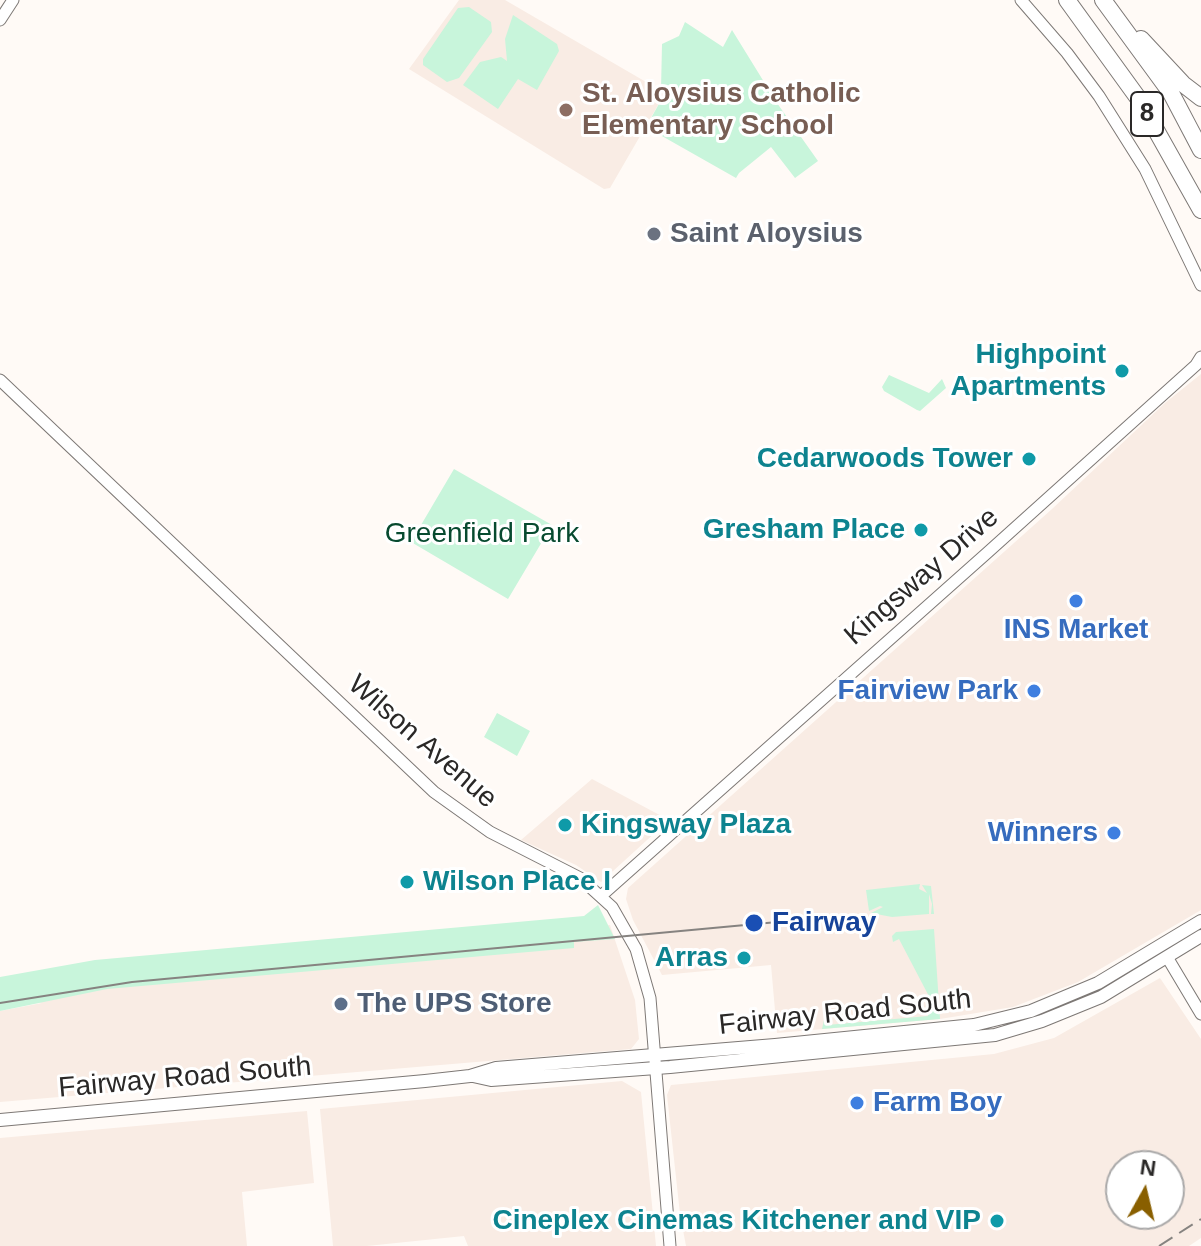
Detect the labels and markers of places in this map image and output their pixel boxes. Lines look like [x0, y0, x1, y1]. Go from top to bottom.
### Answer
place label: St. Aloysius Catholic Elementary School [582, 77, 860, 143]
marker: St. Aloysius Catholic Elementary School [557, 101, 575, 119]
place label: Saint Aloysius [670, 217, 863, 251]
marker: Saint Aloysius [645, 225, 663, 243]
place label: Highpoint Apartments [950, 338, 1106, 404]
marker: Highpoint Apartments [1113, 362, 1131, 380]
place label: Cedarwoods Tower [757, 442, 1013, 476]
marker: Cedarwoods Tower [1020, 450, 1038, 468]
place label: Gresham Place [703, 513, 905, 547]
marker: Gresham Place [912, 521, 930, 539]
marker: INS Market [1067, 592, 1085, 610]
place label: INS Market [1004, 613, 1148, 647]
place label: Fairview Park [837, 674, 1018, 708]
marker: Fairview Park [1025, 682, 1043, 700]
place label: Kingsway Plaza [581, 808, 791, 842]
marker: Kingsway Plaza [556, 816, 574, 834]
place label: Winners [988, 816, 1098, 850]
marker: Winners [1105, 824, 1123, 842]
place label: Wilson Place I [423, 865, 611, 899]
marker: Wilson Place I [398, 873, 416, 891]
place label: Fairway [772, 906, 876, 940]
marker: Fairway [743, 912, 765, 934]
place label: Arras [655, 941, 728, 975]
marker: Arras [735, 949, 753, 967]
place label: The UPS Store [357, 987, 551, 1021]
marker: The UPS Store [332, 995, 350, 1013]
place label: Farm Boy [873, 1086, 1002, 1120]
marker: Farm Boy [848, 1094, 866, 1112]
place label: Cineplex Cinemas Kitchener and VIP [492, 1204, 981, 1238]
marker: Cineplex Cinemas Kitchener and VIP [988, 1212, 1006, 1230]

